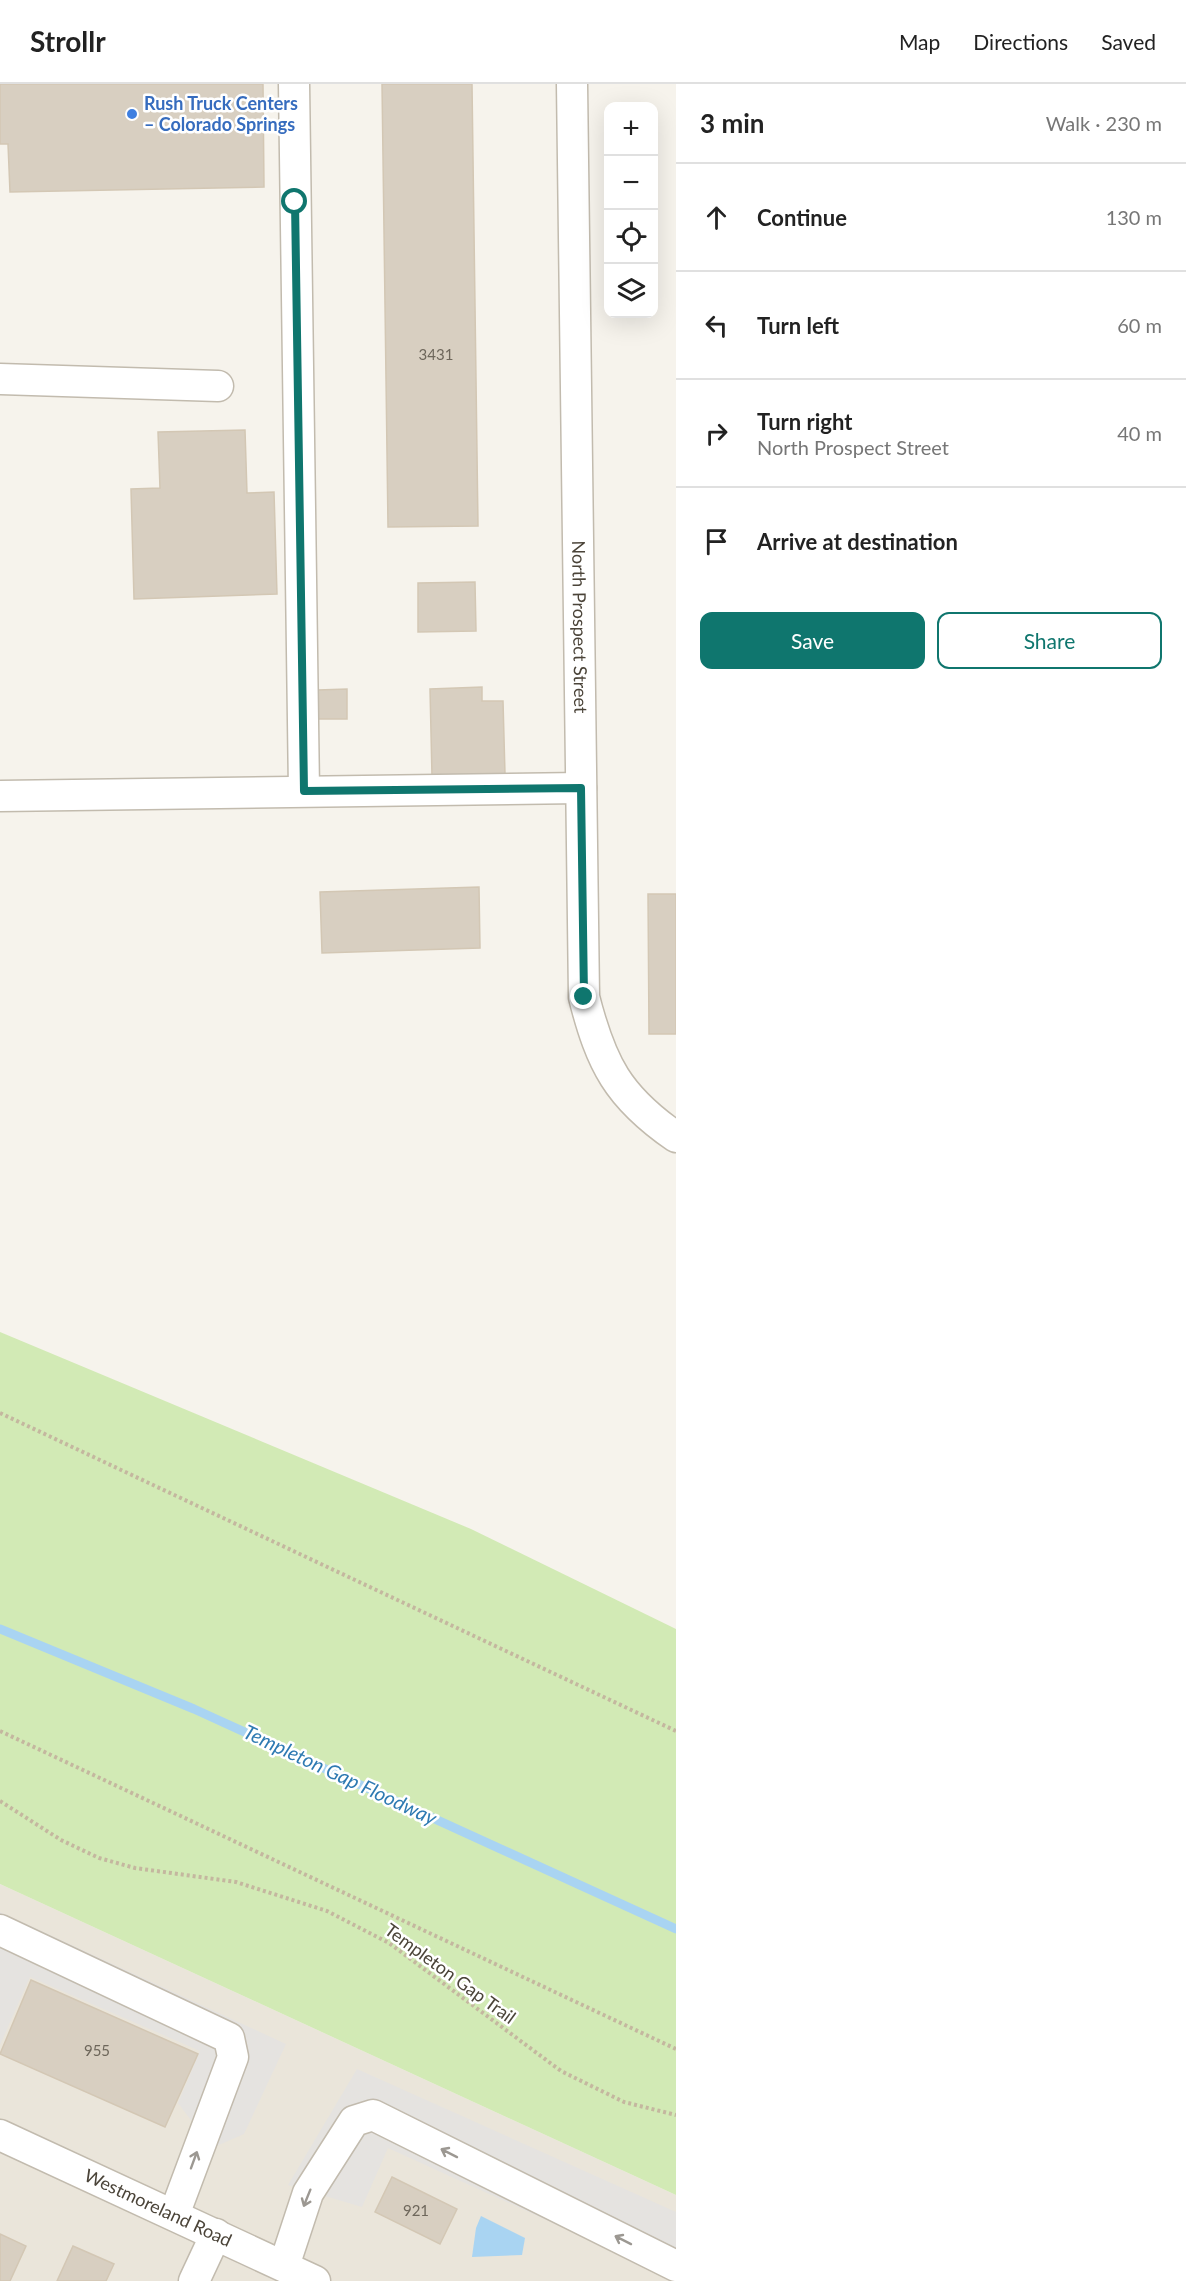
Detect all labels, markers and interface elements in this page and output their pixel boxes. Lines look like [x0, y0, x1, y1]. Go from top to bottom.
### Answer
text: Strollr [30, 24, 106, 58]
text: Map [899, 29, 940, 54]
text: Directions [973, 29, 1068, 54]
text: Saved [1101, 29, 1156, 54]
place label: Rush Truck Centers – Colorado Springs [144, 92, 298, 135]
map controls [604, 102, 658, 318]
button: + [604, 102, 658, 156]
marker: Rush Truck Centers – Colorado Springs [125, 107, 139, 121]
text: 3 min [700, 107, 764, 139]
text: Walk · 230 m [1046, 111, 1162, 135]
button: − [604, 156, 658, 210]
route start [281, 188, 307, 214]
icon: ahead [700, 201, 733, 234]
text: Continue [757, 204, 847, 231]
text: 130 m [1106, 205, 1162, 229]
button: locate [604, 210, 658, 264]
button: layers [604, 264, 658, 318]
icon: left [700, 309, 733, 342]
text: Turn left [757, 312, 839, 339]
text: 60 m [1117, 313, 1162, 337]
house number: 3431 [419, 345, 453, 363]
text: Turn right [757, 408, 852, 435]
icon: right [700, 417, 733, 450]
text: 40 m [1117, 421, 1162, 445]
text: North Prospect Street [757, 435, 949, 459]
icon: arrive [700, 525, 733, 558]
text: Arrive at destination [757, 528, 958, 555]
street label: North Prospect Street [568, 540, 592, 714]
button: Save [700, 612, 925, 669]
button: Share [937, 612, 1162, 669]
route end [570, 983, 596, 1009]
water label: Templeton Gap Floodway [240, 1719, 441, 1830]
street label: Templeton Gap Trail [381, 1918, 520, 2028]
house number: 955 [84, 2041, 110, 2059]
one-way arrow [440, 2146, 458, 2158]
one-way arrow [190, 2151, 201, 2170]
street label: Westmoreland Road [81, 2164, 236, 2251]
one-way arrow [301, 2188, 312, 2206]
house number: 921 [403, 2201, 429, 2219]
one-way arrow [615, 2234, 633, 2245]

